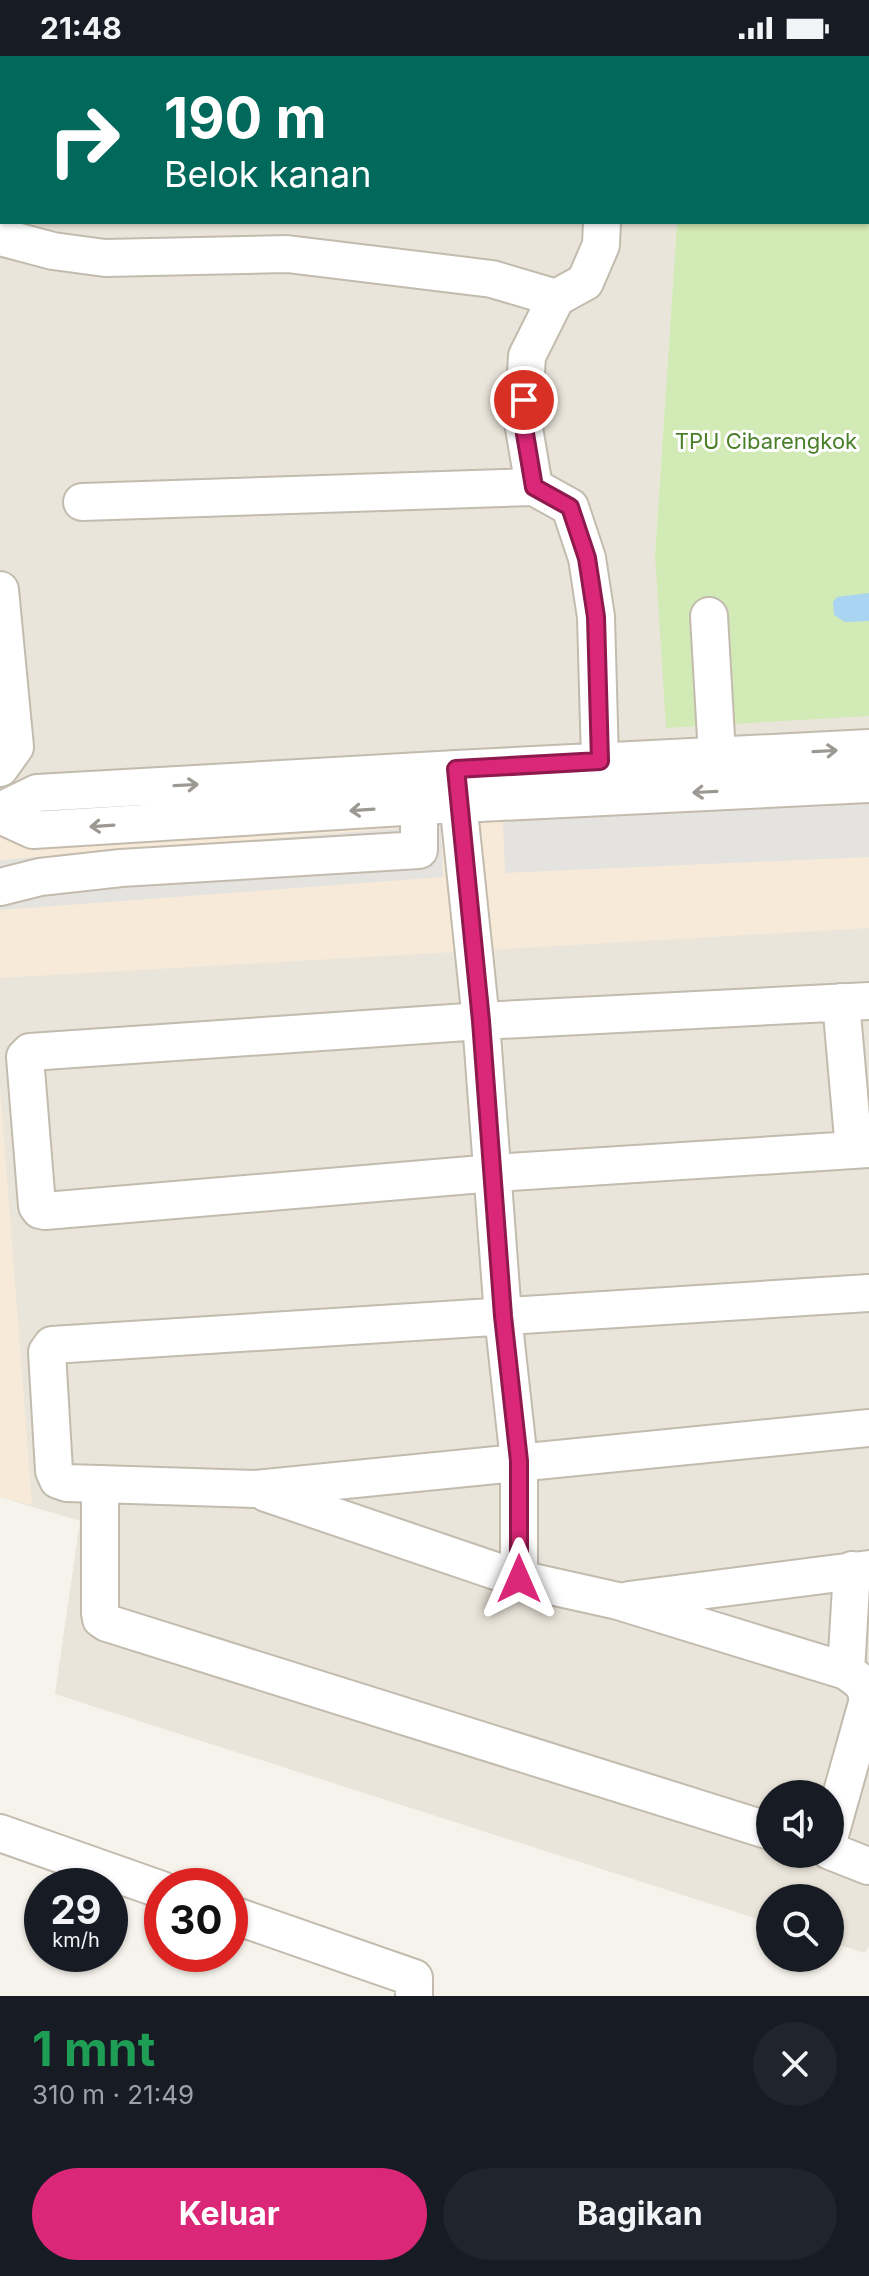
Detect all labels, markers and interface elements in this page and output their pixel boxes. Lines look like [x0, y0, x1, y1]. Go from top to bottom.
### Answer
text: 21:48 [40, 10, 122, 46]
text: 190 m [164, 84, 327, 152]
icon: right [32, 88, 136, 192]
text: Belok kanan [164, 152, 371, 196]
pin [490, 366, 558, 434]
icon: arrive [502, 378, 546, 422]
park label: TPU Cibarengkok [675, 428, 857, 454]
one-way arrow [811, 743, 838, 758]
one-way arrow [172, 777, 199, 792]
one-way arrow [692, 785, 719, 800]
one-way arrow [349, 803, 376, 818]
one-way arrow [89, 819, 116, 834]
position arrow [477, 1537, 561, 1621]
map controls [756, 1780, 844, 1972]
button: sound [756, 1780, 844, 1868]
speed limit sign: 30 [144, 1868, 248, 1972]
button: search [756, 1884, 844, 1972]
text: 29 [50, 1885, 102, 1934]
text: km/h [52, 1928, 100, 1952]
text: 1 mnt [32, 2019, 155, 2078]
button: close [753, 2022, 837, 2106]
text: 310 m · 21:49 [32, 2079, 194, 2110]
button: Keluar [32, 2168, 427, 2260]
button: Bagikan [443, 2168, 837, 2260]

